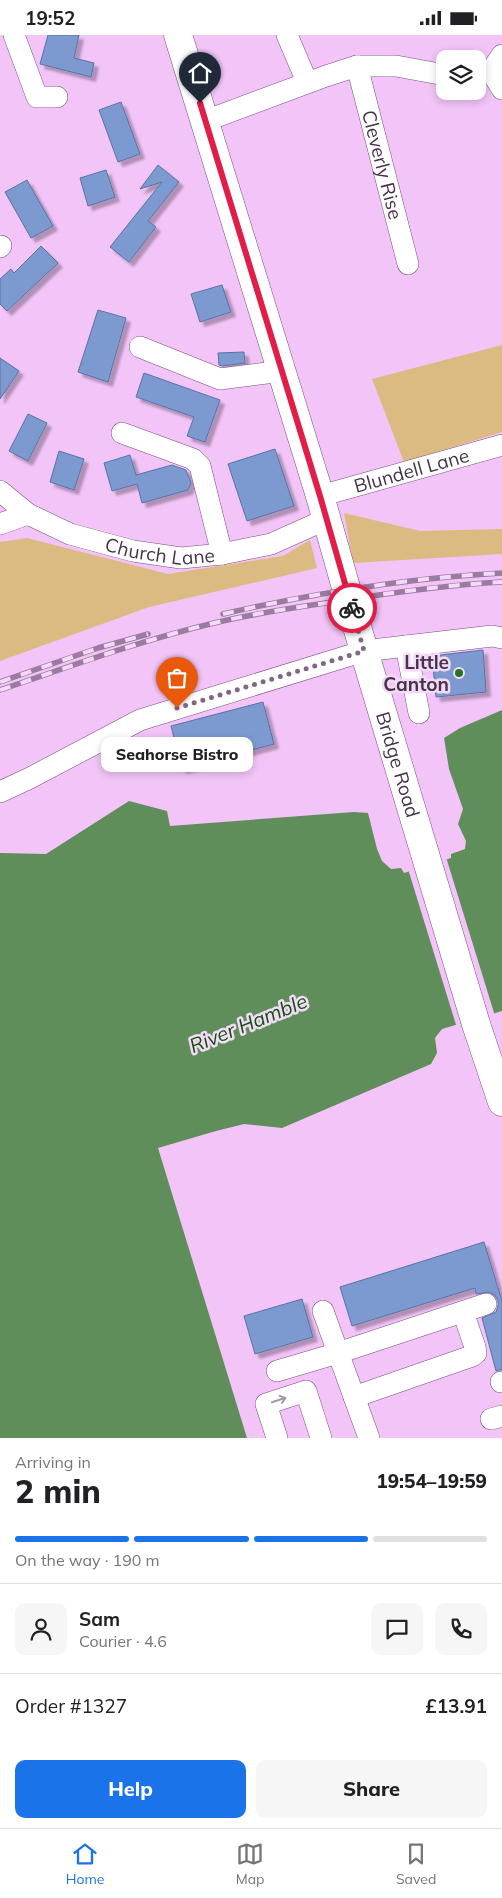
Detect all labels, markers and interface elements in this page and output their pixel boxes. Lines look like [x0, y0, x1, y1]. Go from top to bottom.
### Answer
text: 19:52 [25, 6, 75, 30]
map controls [436, 50, 486, 100]
button: layers [436, 50, 486, 100]
pin [179, 52, 221, 103]
icon: home [186, 59, 214, 87]
street label: Cleverly Rise [357, 108, 408, 222]
street label: Blundell Lane [351, 443, 472, 498]
street label: Church Lane [103, 532, 216, 570]
courier [327, 583, 377, 633]
icon: bike [338, 594, 366, 622]
place label: Little Canton [383, 650, 449, 696]
pin [156, 657, 198, 708]
icon: bag [163, 664, 191, 692]
marker: Little Canton [453, 667, 465, 679]
street label: Bridge Road [371, 709, 425, 820]
callout: Seahorse Bistro [101, 738, 253, 773]
text: Seahorse Bistro [116, 744, 238, 764]
water label: River Hamble [185, 988, 311, 1058]
one-way arrow [270, 1394, 286, 1404]
text: Arriving in [15, 1452, 91, 1472]
text: 19:54–19:59 [376, 1469, 487, 1493]
text: 2 min [15, 1471, 101, 1511]
text: On the way · 190 m [15, 1550, 160, 1570]
button: person [15, 1603, 67, 1655]
button: chat [371, 1603, 423, 1655]
button: phone [435, 1603, 487, 1655]
text: Sam [79, 1607, 120, 1631]
text: Courier · 4.6 [79, 1631, 167, 1651]
text: Order #1327 [15, 1694, 127, 1718]
text: £13.91 [425, 1694, 487, 1718]
button: Help [15, 1760, 246, 1818]
button: Share [256, 1760, 487, 1818]
tab: Home [66, 1840, 104, 1888]
tab: Map [236, 1840, 265, 1888]
tab: Saved [396, 1840, 436, 1888]

